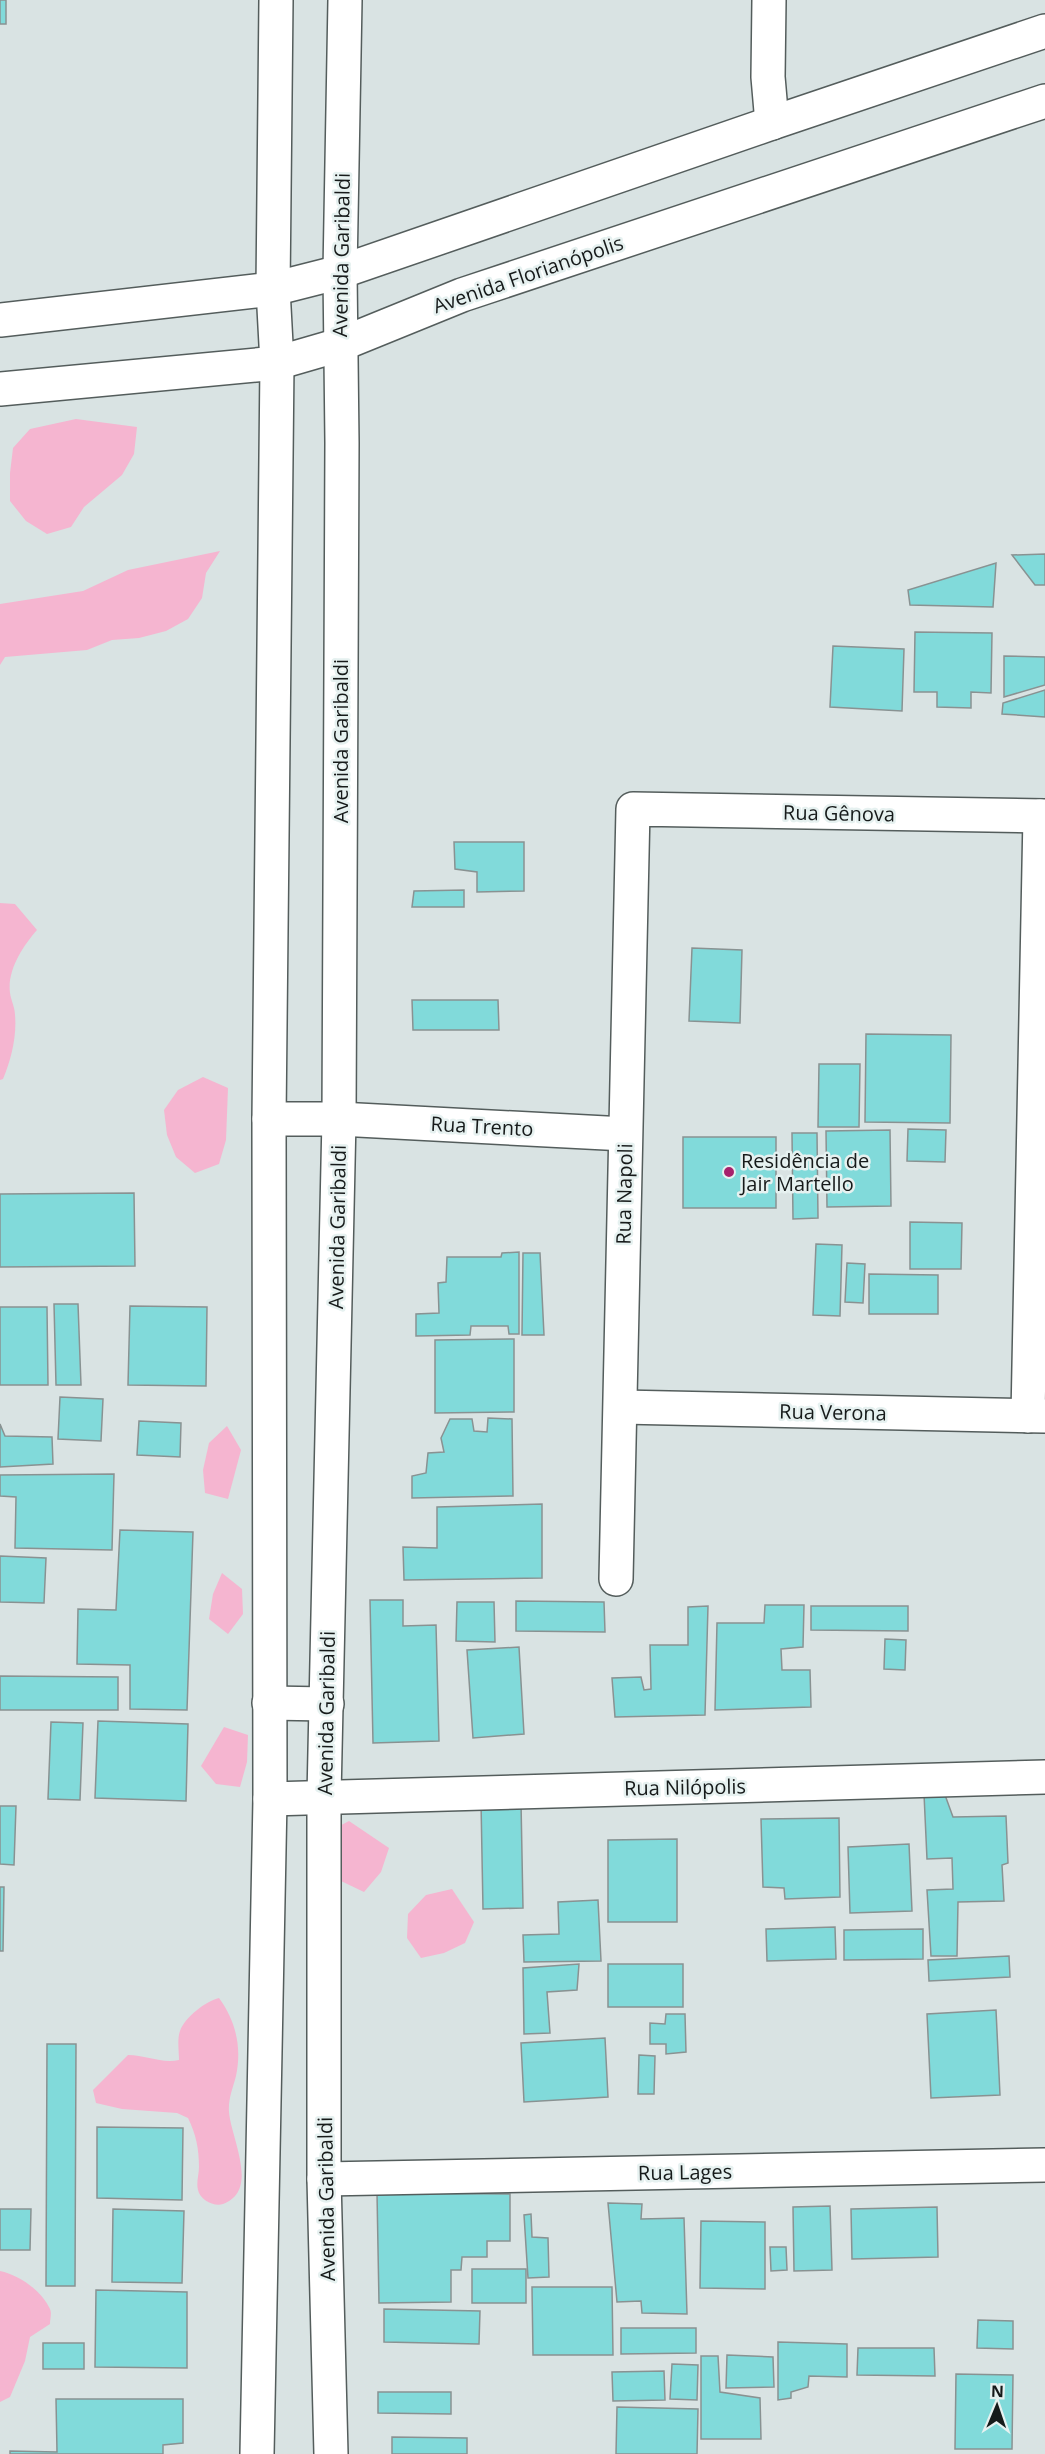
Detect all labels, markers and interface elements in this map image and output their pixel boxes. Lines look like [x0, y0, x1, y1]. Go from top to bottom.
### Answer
street label: Avenida Garibaldi [326, 173, 356, 337]
street label: Avenida Florianópolis [429, 229, 627, 319]
street label: Avenida Garibaldi [327, 659, 354, 823]
street label: Rua Gênova [783, 799, 895, 827]
street label: Rua Trento [430, 1110, 534, 1142]
street label: Rua Napoli [610, 1143, 638, 1245]
street label: Avenida Garibaldi [322, 1145, 352, 1309]
place label: Residência de Jair Martello [739, 1147, 869, 1197]
marker: Residência de Jair Martello [722, 1165, 736, 1179]
street label: Rua Verona [779, 1398, 887, 1426]
street label: Avenida Garibaldi [311, 1631, 341, 1795]
street label: Rua Nilópolis [624, 1772, 746, 1802]
street label: Avenida Garibaldi [311, 2117, 341, 2281]
street label: Rua Lages [638, 2158, 732, 2186]
north arrow [967, 2376, 1027, 2436]
text: N [991, 2380, 1004, 2402]

